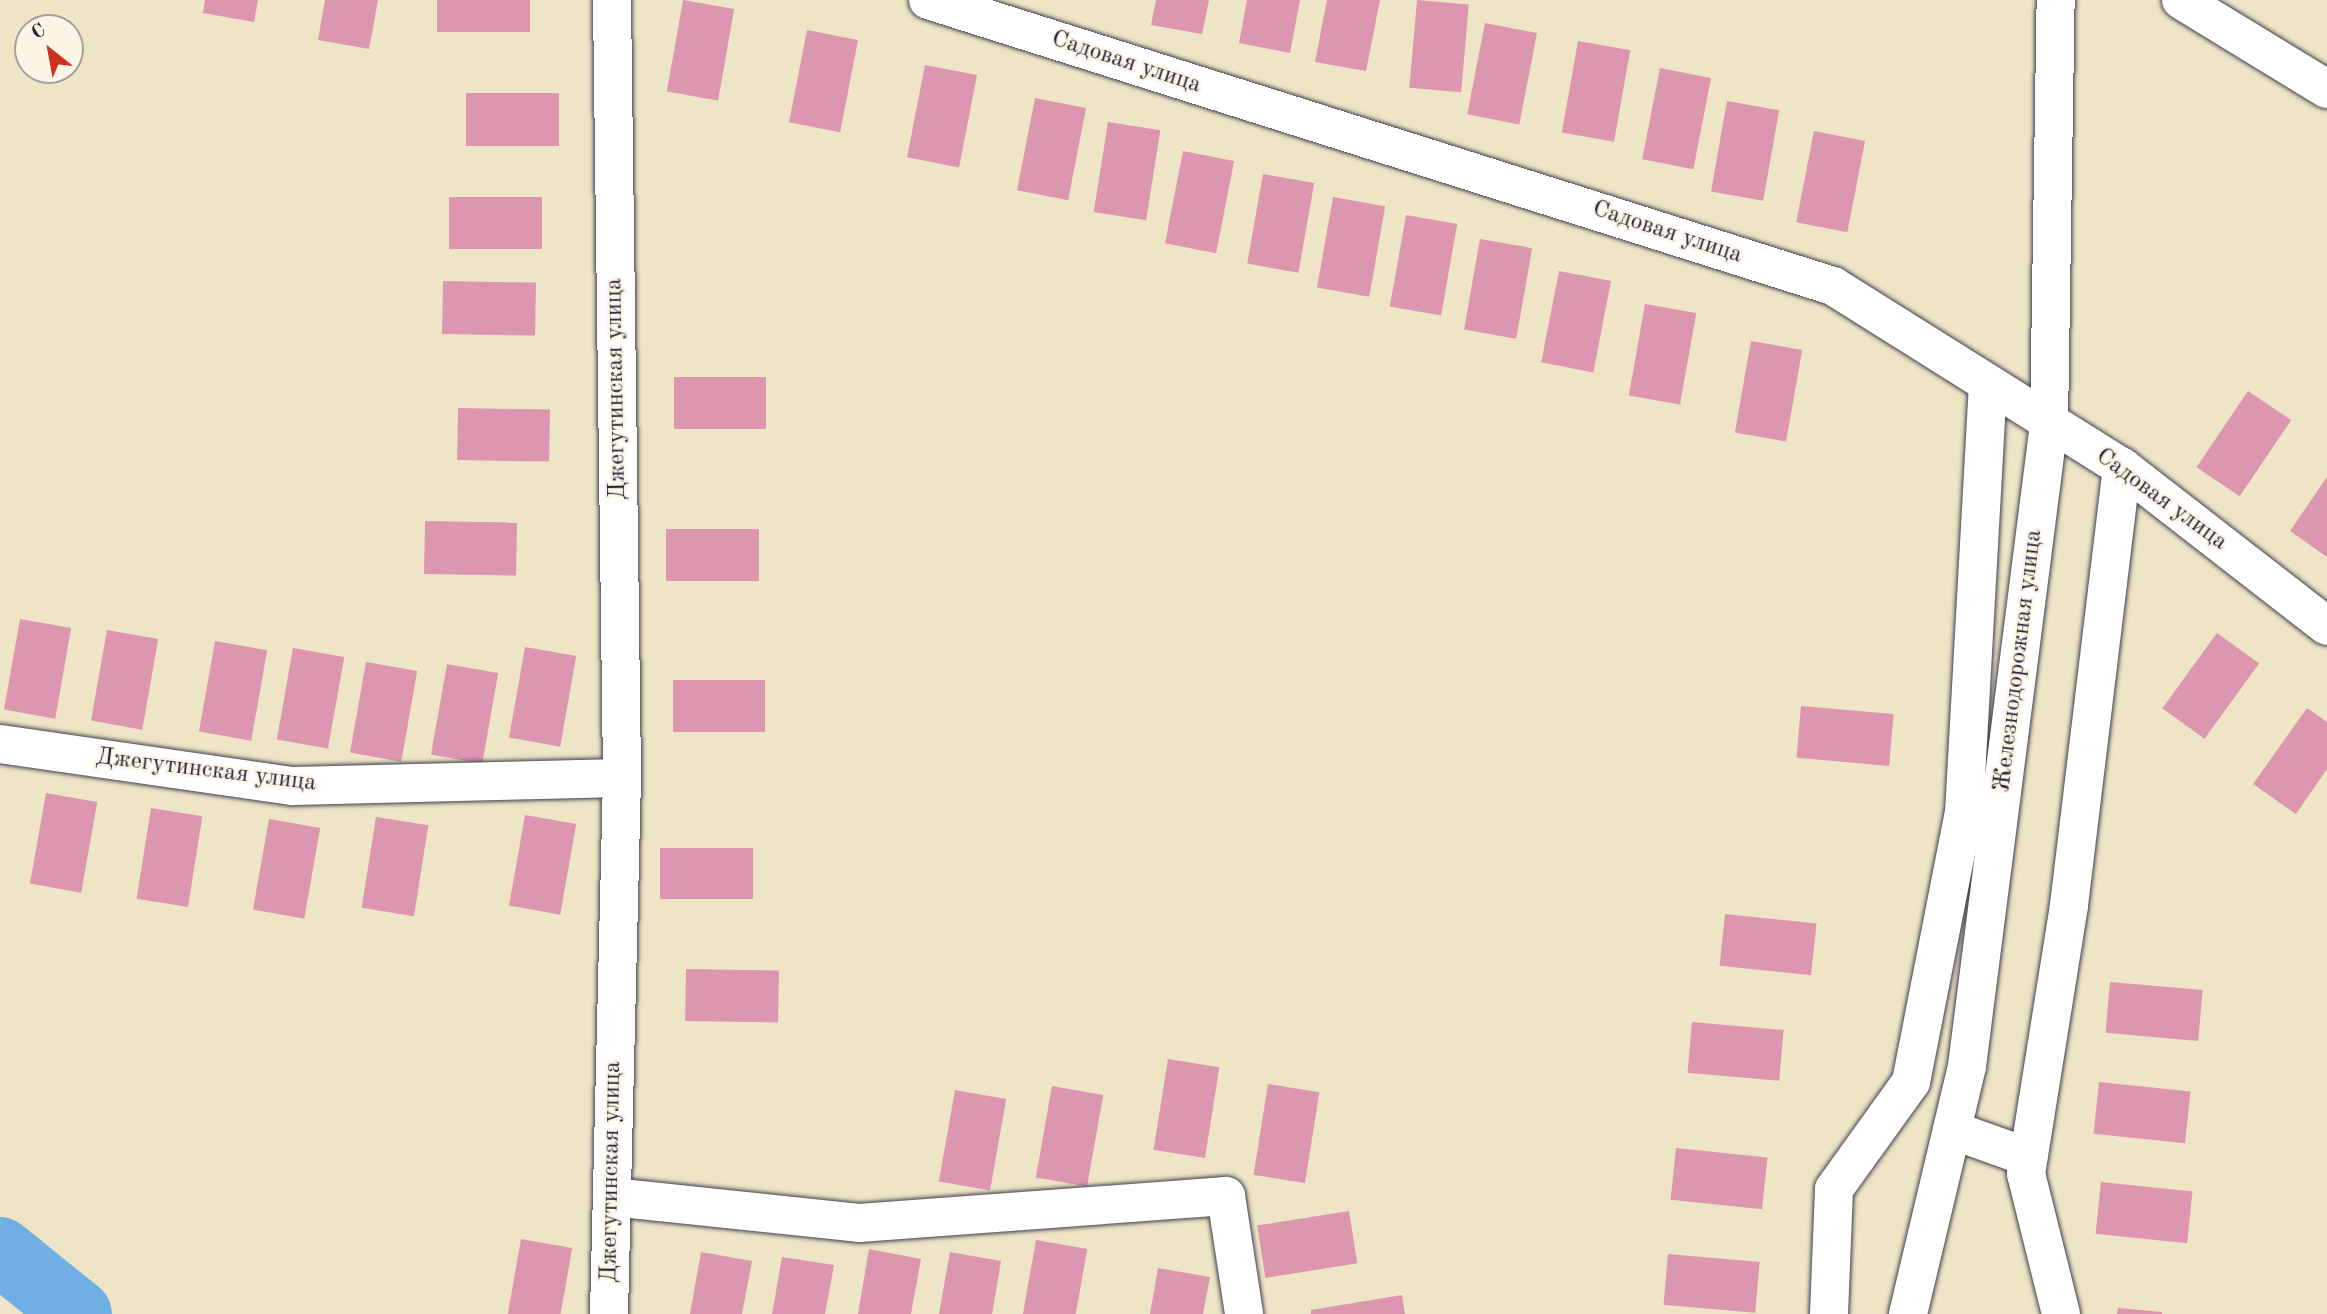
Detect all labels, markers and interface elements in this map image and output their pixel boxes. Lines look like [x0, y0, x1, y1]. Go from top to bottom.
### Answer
north arrow [14, 14, 84, 84]
text: С [29, 21, 49, 44]
street label: Садовая улица [1048, 25, 1204, 101]
street label: Садовая улица [1589, 195, 1745, 271]
street label: Джегутинская улица [601, 278, 633, 500]
street label: Садовая улица [2090, 443, 2232, 557]
street label: Железнодорожная улица [1989, 528, 2049, 794]
street label: Джегутинская улица [94, 743, 318, 799]
street label: Джегутинская улица [596, 1061, 628, 1283]

